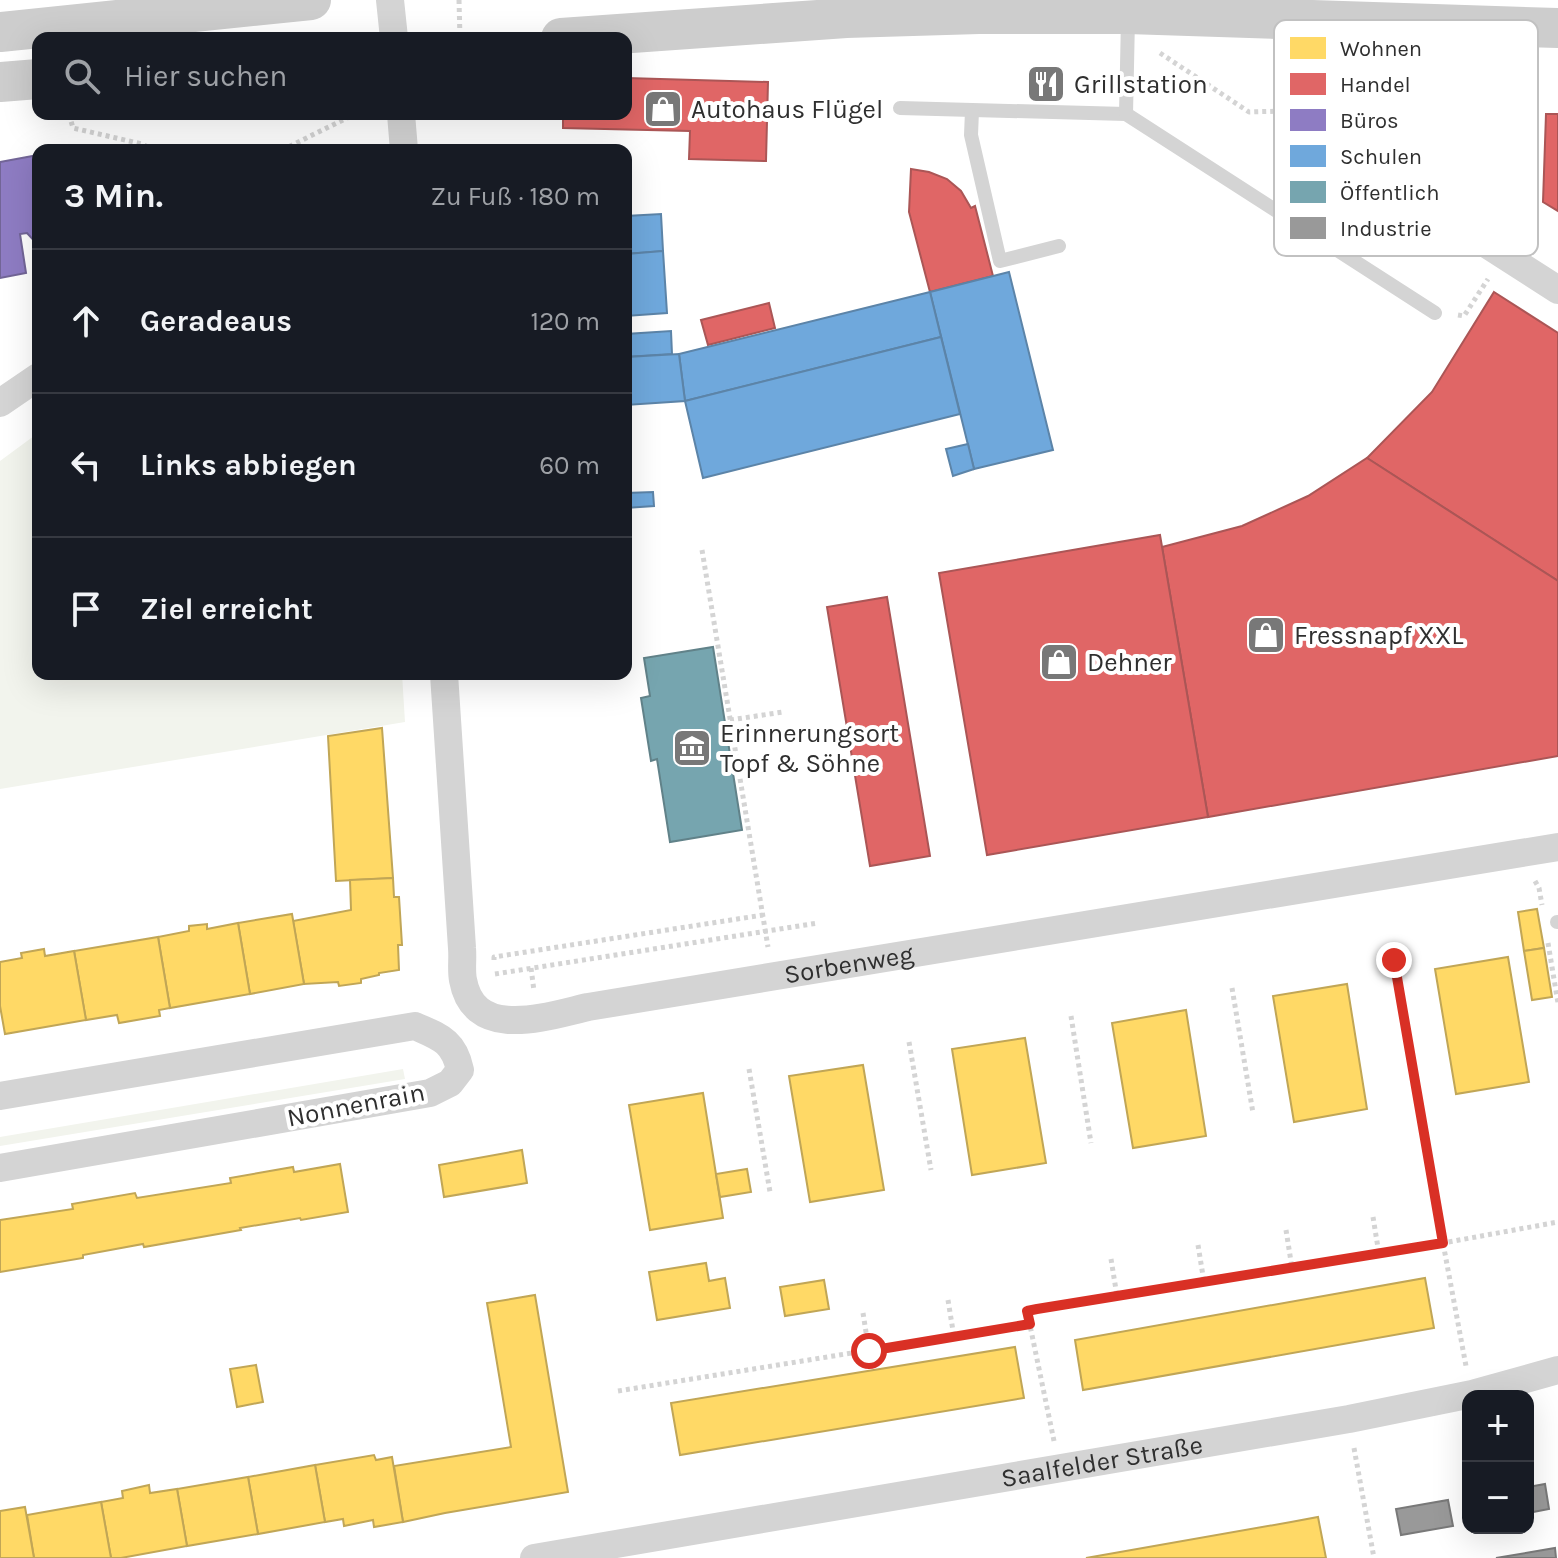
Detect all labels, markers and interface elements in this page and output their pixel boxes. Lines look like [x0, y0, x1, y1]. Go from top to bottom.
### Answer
legend [1274, 20, 1538, 256]
search box [32, 32, 632, 120]
text: Wohnen [1340, 36, 1422, 62]
icon: search [60, 54, 104, 98]
text: Hier suchen [124, 58, 287, 94]
restaurant icon: Grillstation [1025, 63, 1067, 105]
place label: Grillstation [1074, 69, 1208, 100]
text: Handel [1340, 72, 1411, 98]
shop icon: Autohaus Flügel [642, 88, 684, 130]
place label: Autohaus Flügel [691, 94, 883, 125]
text: Büros [1340, 108, 1399, 134]
text: Schulen [1340, 144, 1422, 170]
text: 3 Min. [64, 176, 163, 216]
text: Öffentlich [1340, 180, 1439, 206]
text: Zu Fuß · 180 m [431, 181, 600, 212]
text: Industrie [1340, 216, 1431, 242]
icon: ahead [64, 299, 108, 343]
text: Geradeaus [140, 303, 292, 339]
text: 120 m [530, 306, 600, 337]
icon: left [64, 443, 108, 487]
text: Links abbiegen [140, 447, 357, 483]
text: 60 m [539, 450, 600, 481]
icon: arrive [64, 587, 108, 631]
text: Ziel erreicht [140, 591, 313, 627]
shop icon: Fressnapf XXL [1245, 614, 1287, 656]
place label: Fressnapf XXL [1294, 620, 1464, 651]
shop icon: Dehner [1038, 641, 1080, 683]
place label: Dehner [1087, 647, 1172, 678]
place label: Erinnerungsort Topf & Söhne [720, 718, 899, 779]
museum icon: Erinnerungsort Topf & Söhne [671, 727, 713, 769]
street label: Sorbenweg [782, 938, 916, 990]
route end [1376, 942, 1412, 978]
street label: Nonnenrain [285, 1076, 427, 1134]
route start [851, 1333, 887, 1369]
map controls [1462, 1390, 1534, 1534]
button: + [1462, 1390, 1534, 1462]
street label: Saalfelder Straße [999, 1429, 1205, 1494]
button: − [1462, 1462, 1534, 1534]

